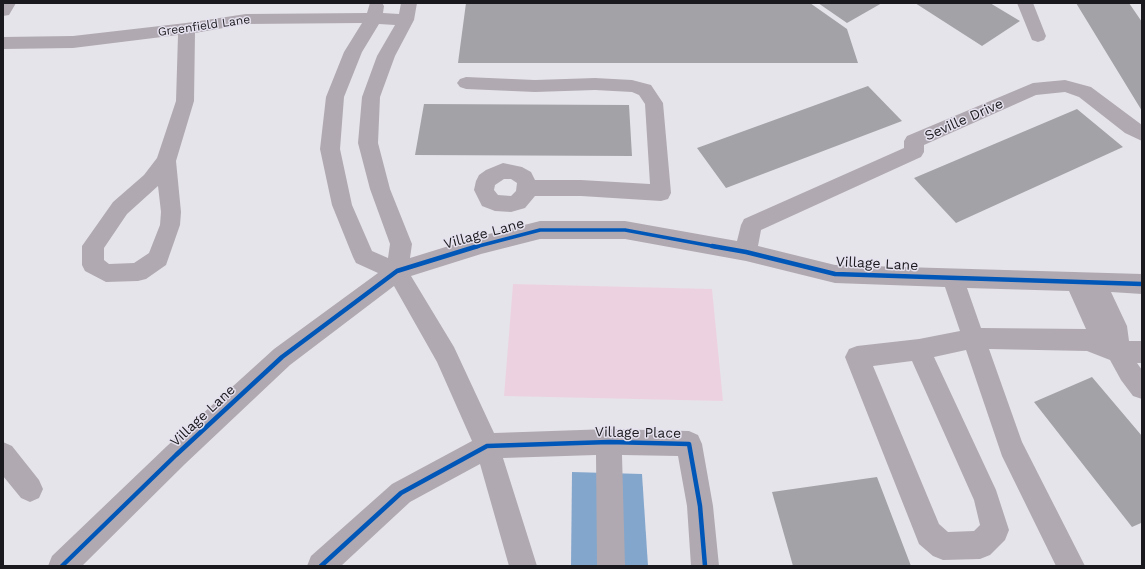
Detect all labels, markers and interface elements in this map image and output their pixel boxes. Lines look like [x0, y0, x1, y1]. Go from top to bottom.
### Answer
street label: Greenfield Lane [157, 12, 251, 40]
street label: Seville Drive [922, 95, 1006, 145]
street label: Village Lane [442, 215, 526, 253]
street label: Village Lane [835, 253, 919, 275]
street label: Village Lane [167, 382, 239, 450]
street label: Village Place [595, 424, 681, 442]

